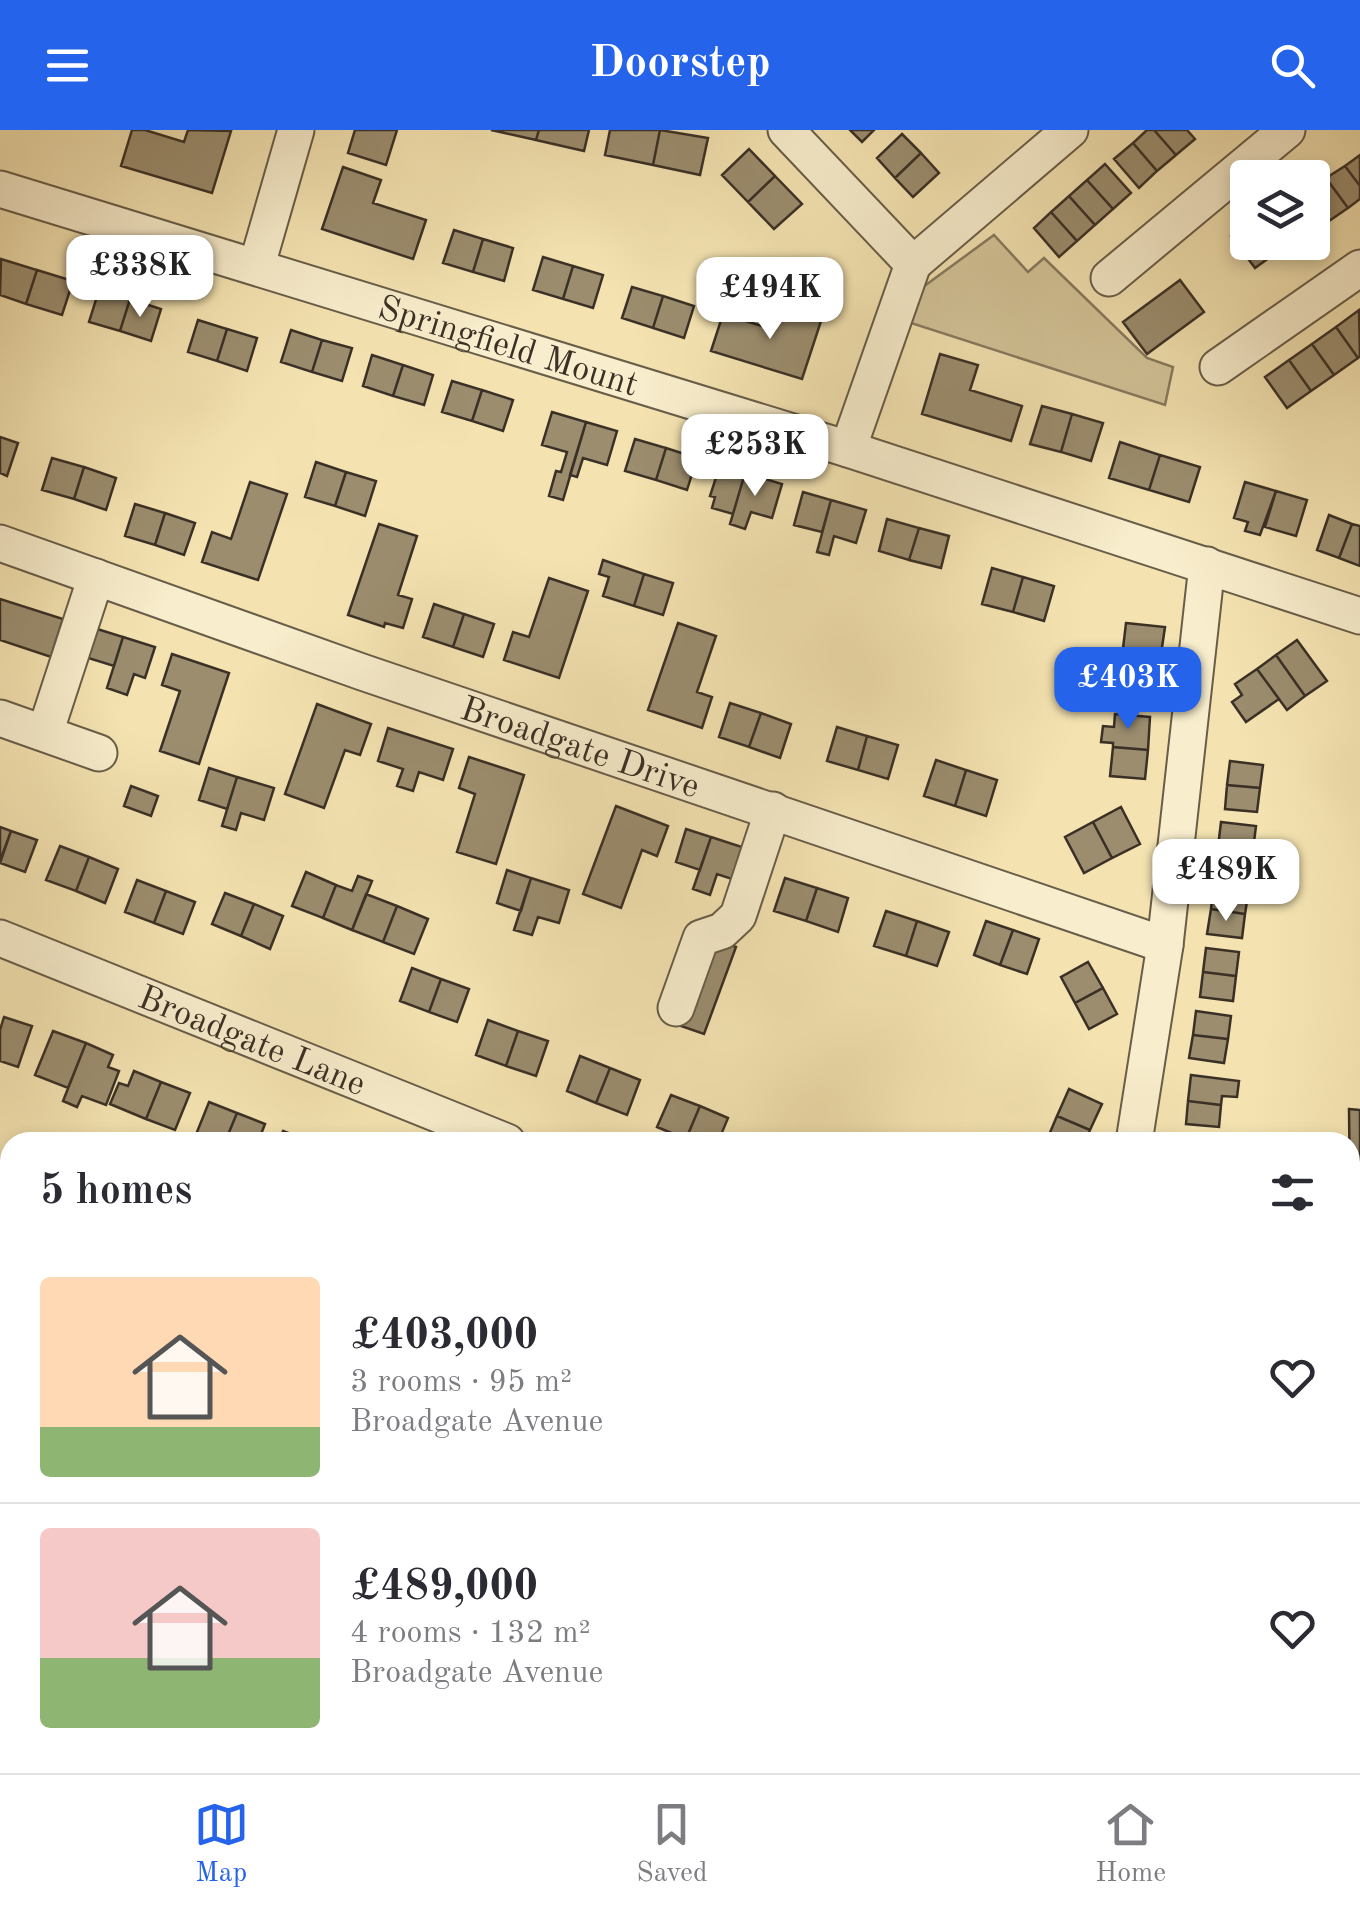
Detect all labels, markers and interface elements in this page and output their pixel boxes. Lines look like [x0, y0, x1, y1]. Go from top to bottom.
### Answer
icon: menu [40, 38, 95, 93]
icon: search [1265, 38, 1320, 93]
text: Doorstep [589, 42, 771, 87]
map controls [1230, 160, 1330, 260]
button: layers [1230, 160, 1330, 260]
pin: £338K [70, 235, 210, 320]
text: £338K [88, 251, 192, 283]
pin: £494K [700, 257, 840, 342]
text: £494K [718, 273, 822, 305]
street label: Springfield Mount [374, 291, 642, 404]
pin: £253K [685, 414, 825, 499]
text: £253K [703, 430, 807, 462]
pin: £403K [1058, 647, 1198, 732]
text: £403K [1076, 663, 1180, 695]
street label: Broadgate Drive [456, 692, 704, 805]
pin: £489K [1156, 839, 1296, 924]
text: £489K [1174, 855, 1278, 887]
street label: Broadgate Lane [133, 981, 370, 1103]
icon: filters [1265, 1165, 1320, 1220]
text: 5 homes [40, 1171, 192, 1213]
text: £403,000 [350, 1316, 538, 1358]
icon: home [120, 1317, 240, 1437]
icon: heart [1265, 1350, 1320, 1405]
text: 3 rooms · 95 m² [350, 1367, 572, 1399]
text: Broadgate Avenue [350, 1407, 603, 1439]
text: £489,000 [350, 1567, 538, 1609]
icon: home [120, 1568, 240, 1688]
icon: heart [1265, 1601, 1320, 1656]
text: 4 rooms · 132 m² [350, 1618, 591, 1650]
text: Broadgate Avenue [350, 1658, 603, 1690]
tab: Map [194, 1797, 249, 1892]
tab: Saved [636, 1797, 708, 1892]
tab: Home [1095, 1797, 1166, 1892]

